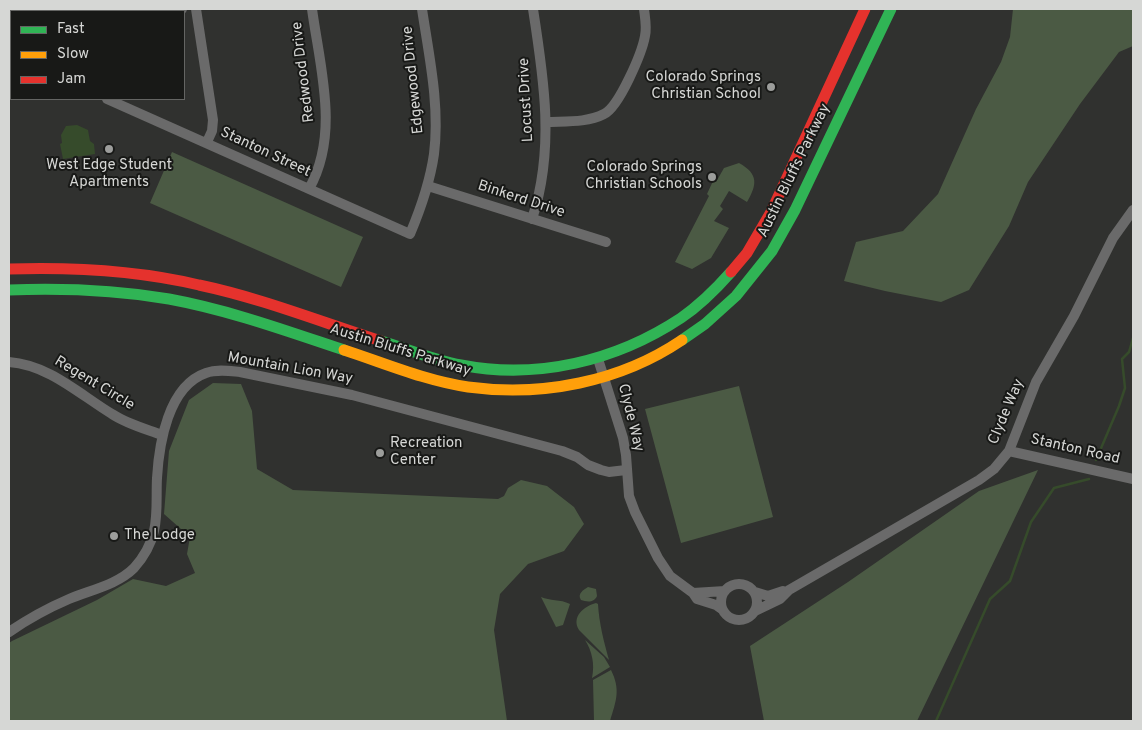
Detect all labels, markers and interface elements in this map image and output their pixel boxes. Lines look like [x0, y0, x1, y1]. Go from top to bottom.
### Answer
legend [10, 10, 185, 100]
text: Fast [57, 20, 85, 39]
street label: Redwood Drive [289, 20, 319, 124]
street label: Edgewood Drive [399, 25, 429, 135]
text: Slow [57, 45, 89, 64]
street label: Locust Drive [516, 57, 538, 143]
place label: Colorado Springs Christian School [646, 69, 761, 104]
text: Jam [57, 70, 86, 89]
marker: Colorado Springs Christian School [765, 81, 777, 93]
street label: Austin Bluffs Parkway [755, 101, 835, 241]
street label: Stanton Street [217, 124, 313, 182]
marker: West Edge Student Apartments [103, 143, 115, 155]
place label: West Edge Student Apartments [46, 157, 172, 192]
place label: Colorado Springs Christian Schools [585, 159, 702, 194]
marker: Colorado Springs Christian Schools [706, 171, 718, 183]
street label: Binkerd Drive [475, 177, 567, 223]
street label: Austin Bluffs Parkway [327, 321, 473, 381]
street label: Mountain Lion Way [226, 349, 354, 389]
street label: Regent Circle [51, 353, 137, 415]
street label: Clyde Way [985, 376, 1029, 448]
street label: Clyde Way [613, 382, 647, 454]
street label: Stanton Road [1029, 431, 1121, 469]
place label: Recreation Center [390, 435, 463, 470]
marker: Recreation Center [374, 447, 386, 459]
place label: The Lodge [124, 527, 195, 545]
marker: The Lodge [108, 530, 120, 542]

